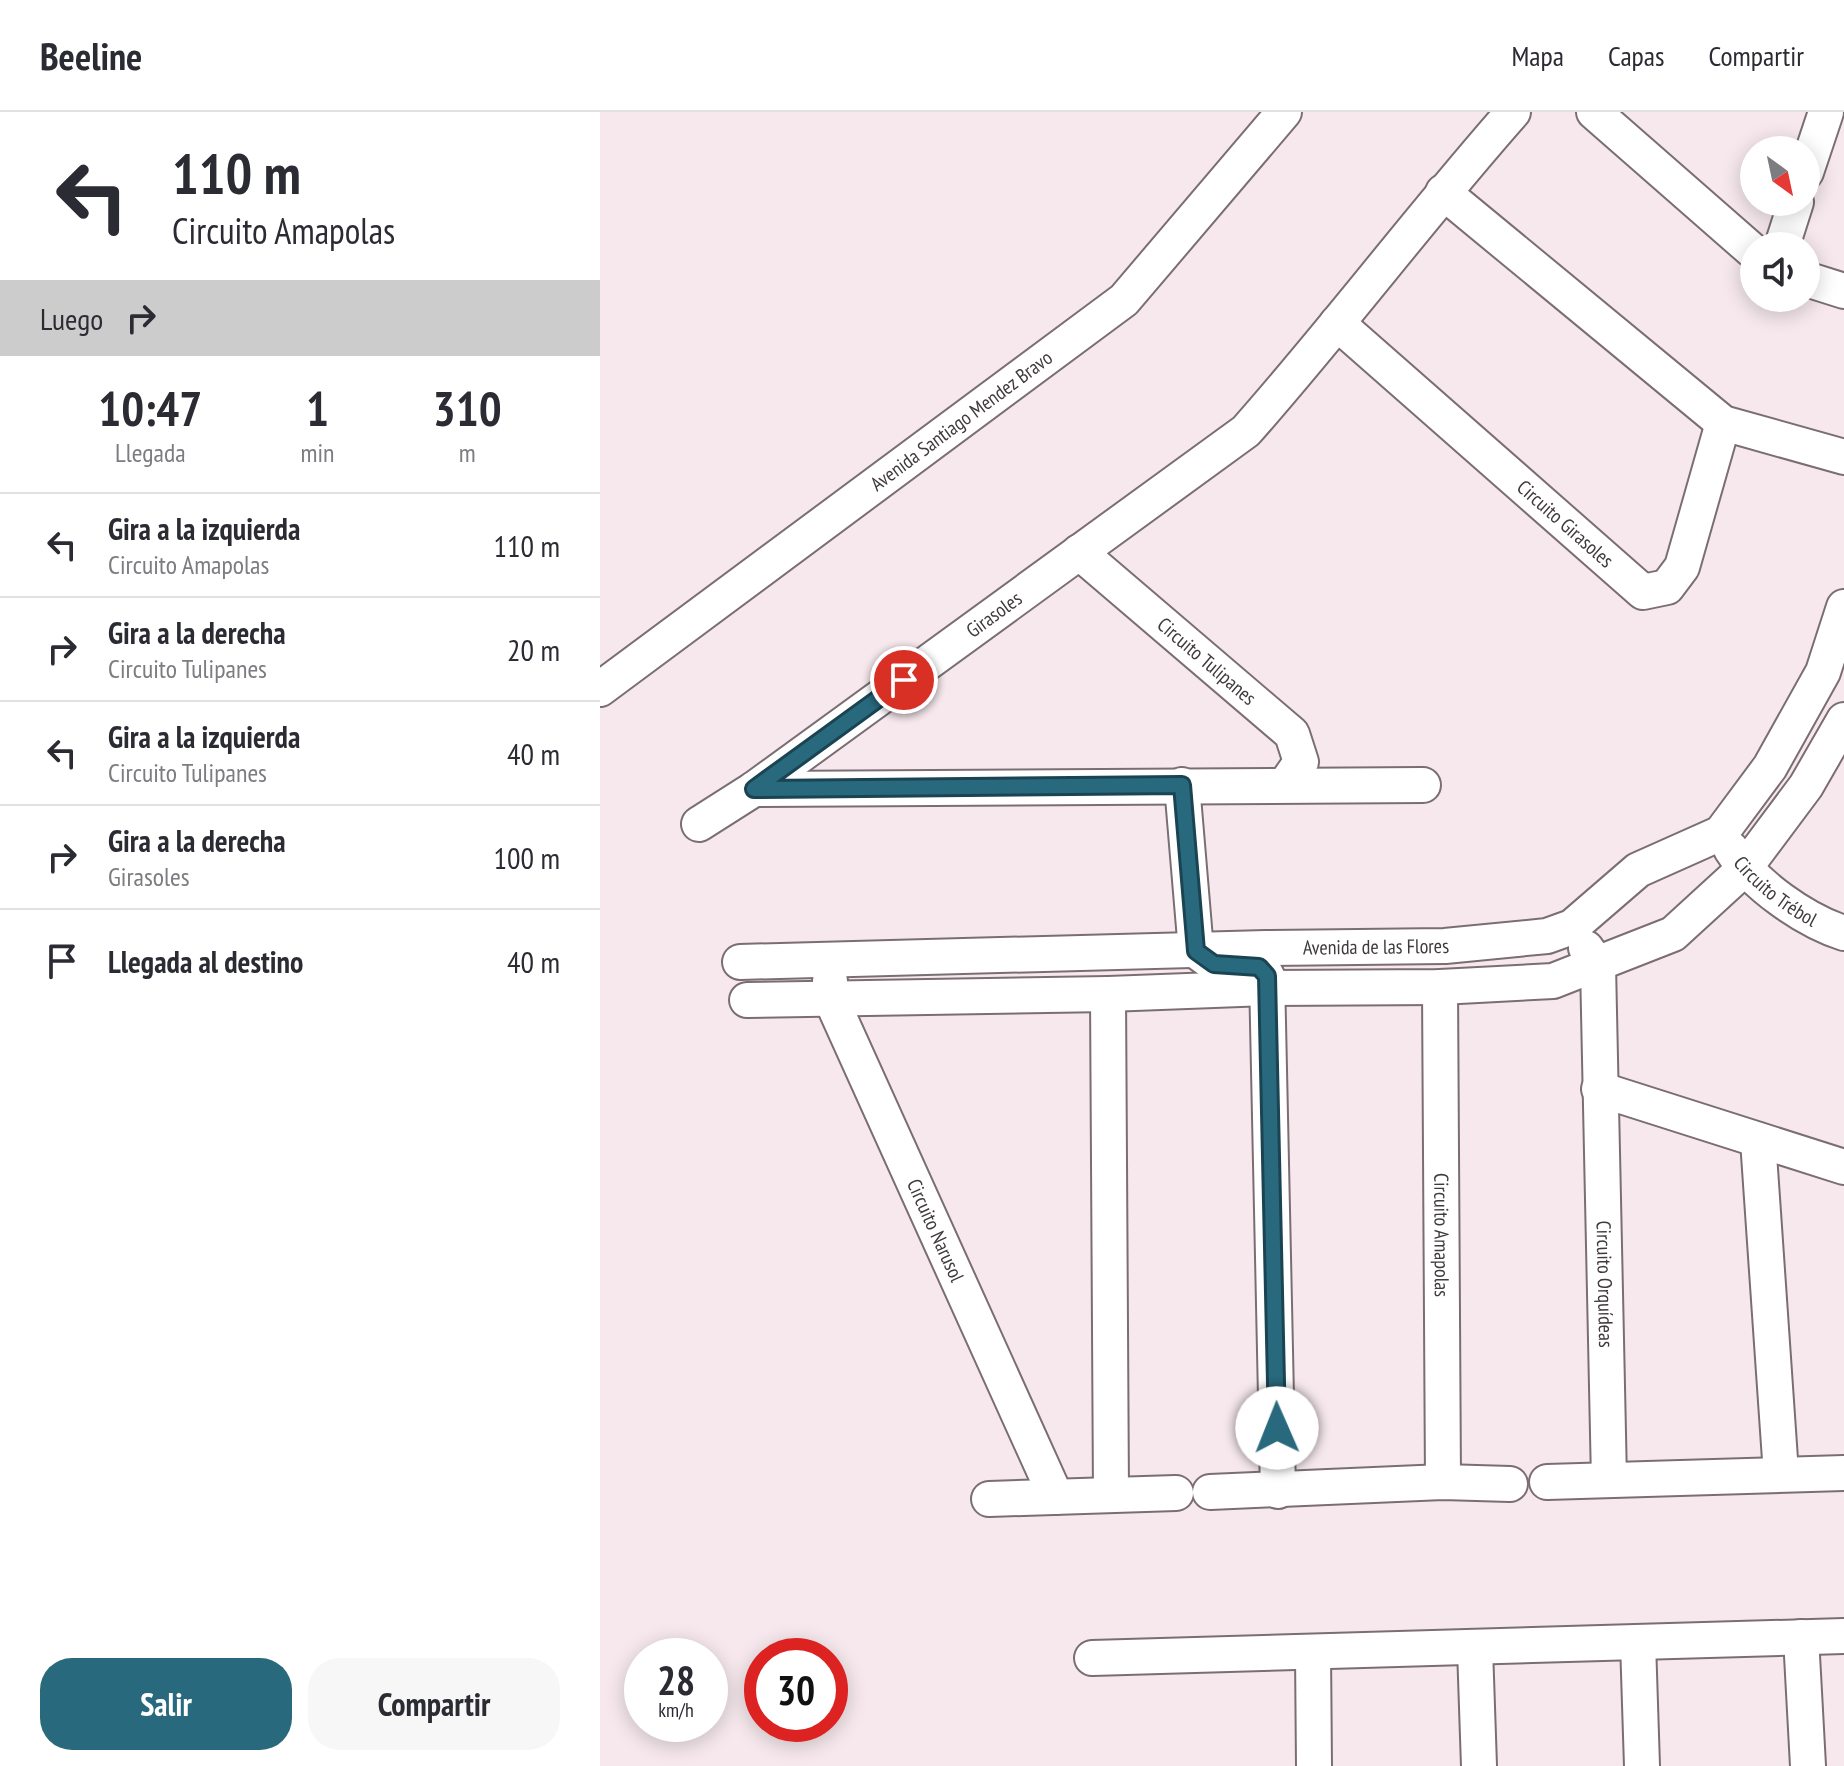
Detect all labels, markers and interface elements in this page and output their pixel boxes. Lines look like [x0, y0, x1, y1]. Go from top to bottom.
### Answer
text: Beeline [40, 31, 142, 80]
text: Mapa [1512, 37, 1564, 74]
text: Capas [1608, 37, 1664, 74]
text: Compartir [1708, 37, 1804, 74]
north arrow [1740, 136, 1820, 216]
map controls [1740, 136, 1820, 312]
text: 110 m [172, 137, 301, 209]
icon: left [40, 144, 144, 248]
text: Circuito Amapolas [172, 207, 395, 254]
button: sound [1740, 232, 1820, 312]
icon: right [119, 296, 163, 340]
text: Luego [40, 299, 103, 338]
street label: Avenida Santiago Mendez Bravo [865, 345, 1058, 497]
text: 10:47 [98, 377, 202, 439]
text: 1 [306, 377, 329, 439]
text: 310 [433, 377, 502, 439]
text: Llegada [115, 436, 186, 469]
text: min [300, 436, 334, 469]
text: m [459, 436, 476, 469]
street label: Circuito Girasoles [1512, 474, 1619, 573]
text: Gira a la izquierda [108, 509, 300, 548]
icon: left [40, 523, 84, 567]
text: 110 m [494, 526, 560, 565]
text: Circuito Amapolas [108, 548, 269, 581]
street label: Girasoles [961, 585, 1027, 643]
street label: Circuito Tulipanes [1152, 612, 1262, 711]
text: Gira a la derecha [108, 613, 286, 652]
icon: right [40, 627, 84, 671]
text: 20 m [507, 630, 560, 669]
pin [870, 646, 938, 714]
text: Circuito Tulipanes [108, 652, 267, 685]
icon: arrive [882, 658, 926, 702]
text: Gira a la izquierda [108, 717, 300, 756]
icon: left [40, 731, 84, 775]
text: 40 m [507, 734, 560, 773]
text: Circuito Tulipanes [108, 756, 267, 789]
text: Gira a la derecha [108, 821, 286, 860]
icon: right [40, 835, 84, 879]
text: 100 m [494, 838, 560, 877]
street label: Circuito Trébol [1728, 851, 1822, 933]
text: Girasoles [108, 860, 190, 893]
street label: Avenida de las Flores [1303, 933, 1450, 961]
icon: arrive [40, 939, 84, 983]
text: Llegada al destino [108, 942, 303, 981]
text: 40 m [507, 942, 560, 981]
street label: Circuito Amapolas [1428, 1173, 1455, 1297]
street label: Circuito Narusol [901, 1175, 970, 1286]
street label: Circuito Orquídeas [1590, 1220, 1619, 1348]
position arrow [1235, 1386, 1319, 1470]
speed limit sign: 30 [744, 1638, 848, 1742]
text: 28 [657, 1654, 695, 1706]
button: Salir [40, 1658, 292, 1750]
button: Compartir [308, 1658, 560, 1750]
text: km/h [658, 1697, 694, 1723]

